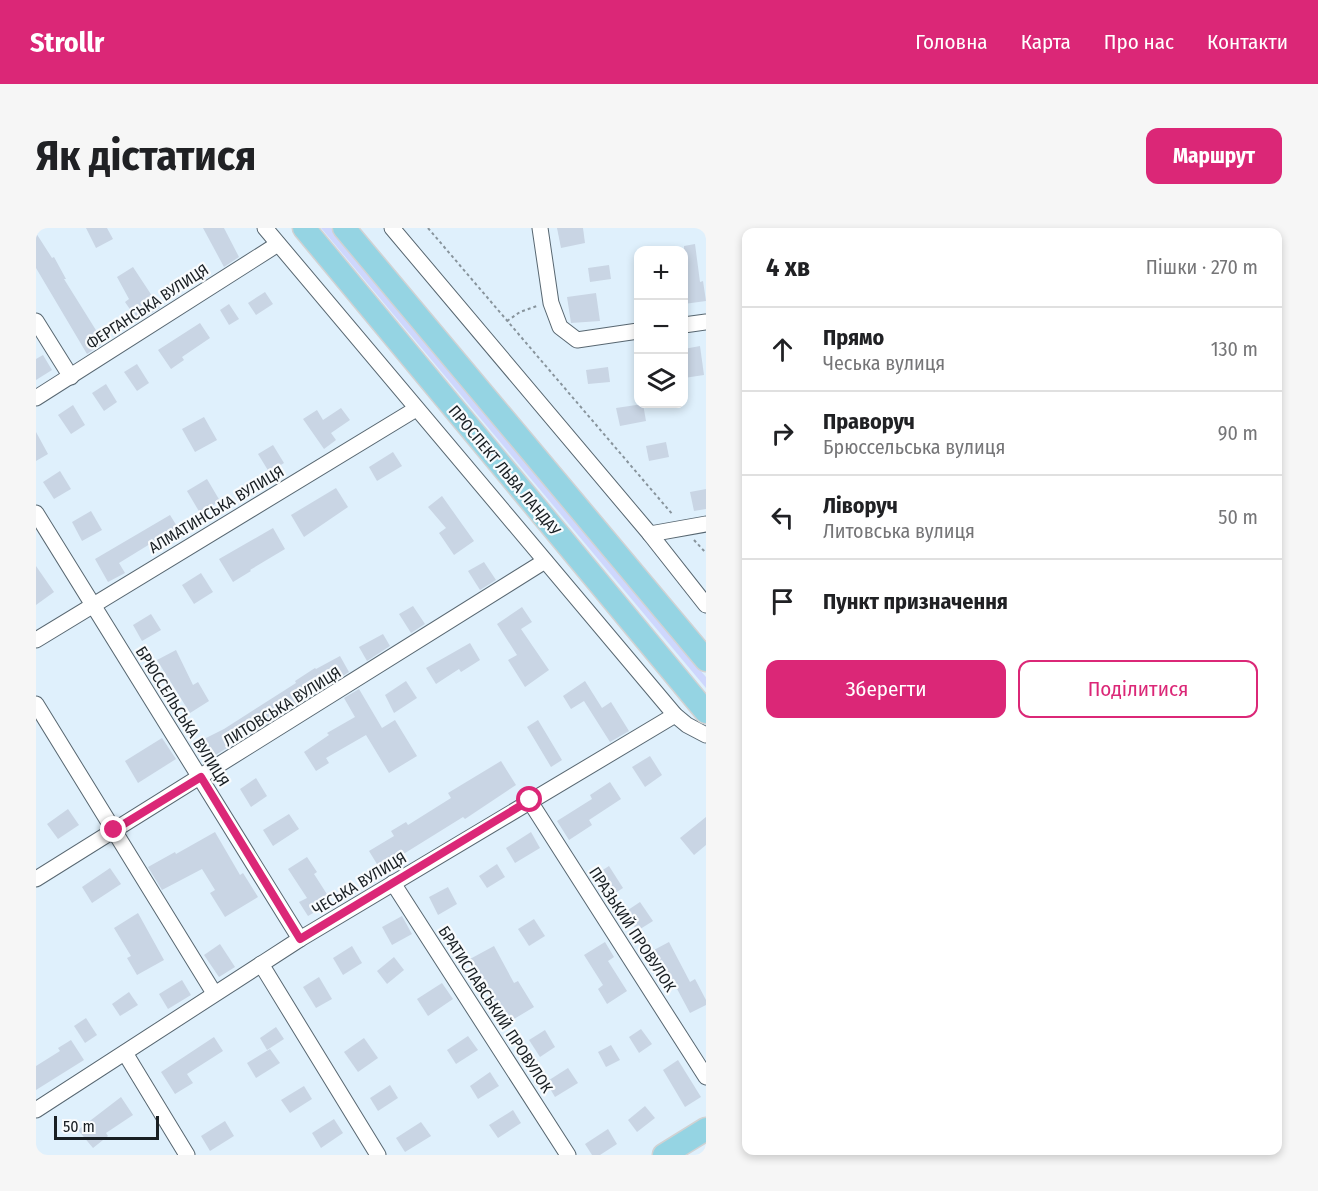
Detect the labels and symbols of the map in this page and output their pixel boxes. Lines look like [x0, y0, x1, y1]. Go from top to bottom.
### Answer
street label: ФЕРГАНСЬКА ВУЛИЦЯ [83, 260, 212, 353]
street label: ПРОСПЕКТ ЛЬВА ЛАНДАУ [445, 401, 565, 539]
street label: АЛМАТИНСЬКА ВУЛИЦЯ [145, 462, 287, 557]
street label: БРЮССЕЛЬСЬКА ВУЛИЦЯ [132, 643, 233, 790]
street label: ЛИТОВСЬКА ВУЛИЦЯ [220, 663, 345, 750]
route start [516, 786, 542, 812]
route end [100, 816, 126, 842]
street label: ЧЕСЬКА ВУЛИЦЯ [309, 848, 410, 919]
street label: ПРАЗЬКИЙ ПРОВУЛОК [585, 863, 680, 996]
street label: БРАТИСЛАВСЬКИЙ ПРОВУЛОК [434, 922, 557, 1097]
scale bar [54, 1113, 159, 1140]

